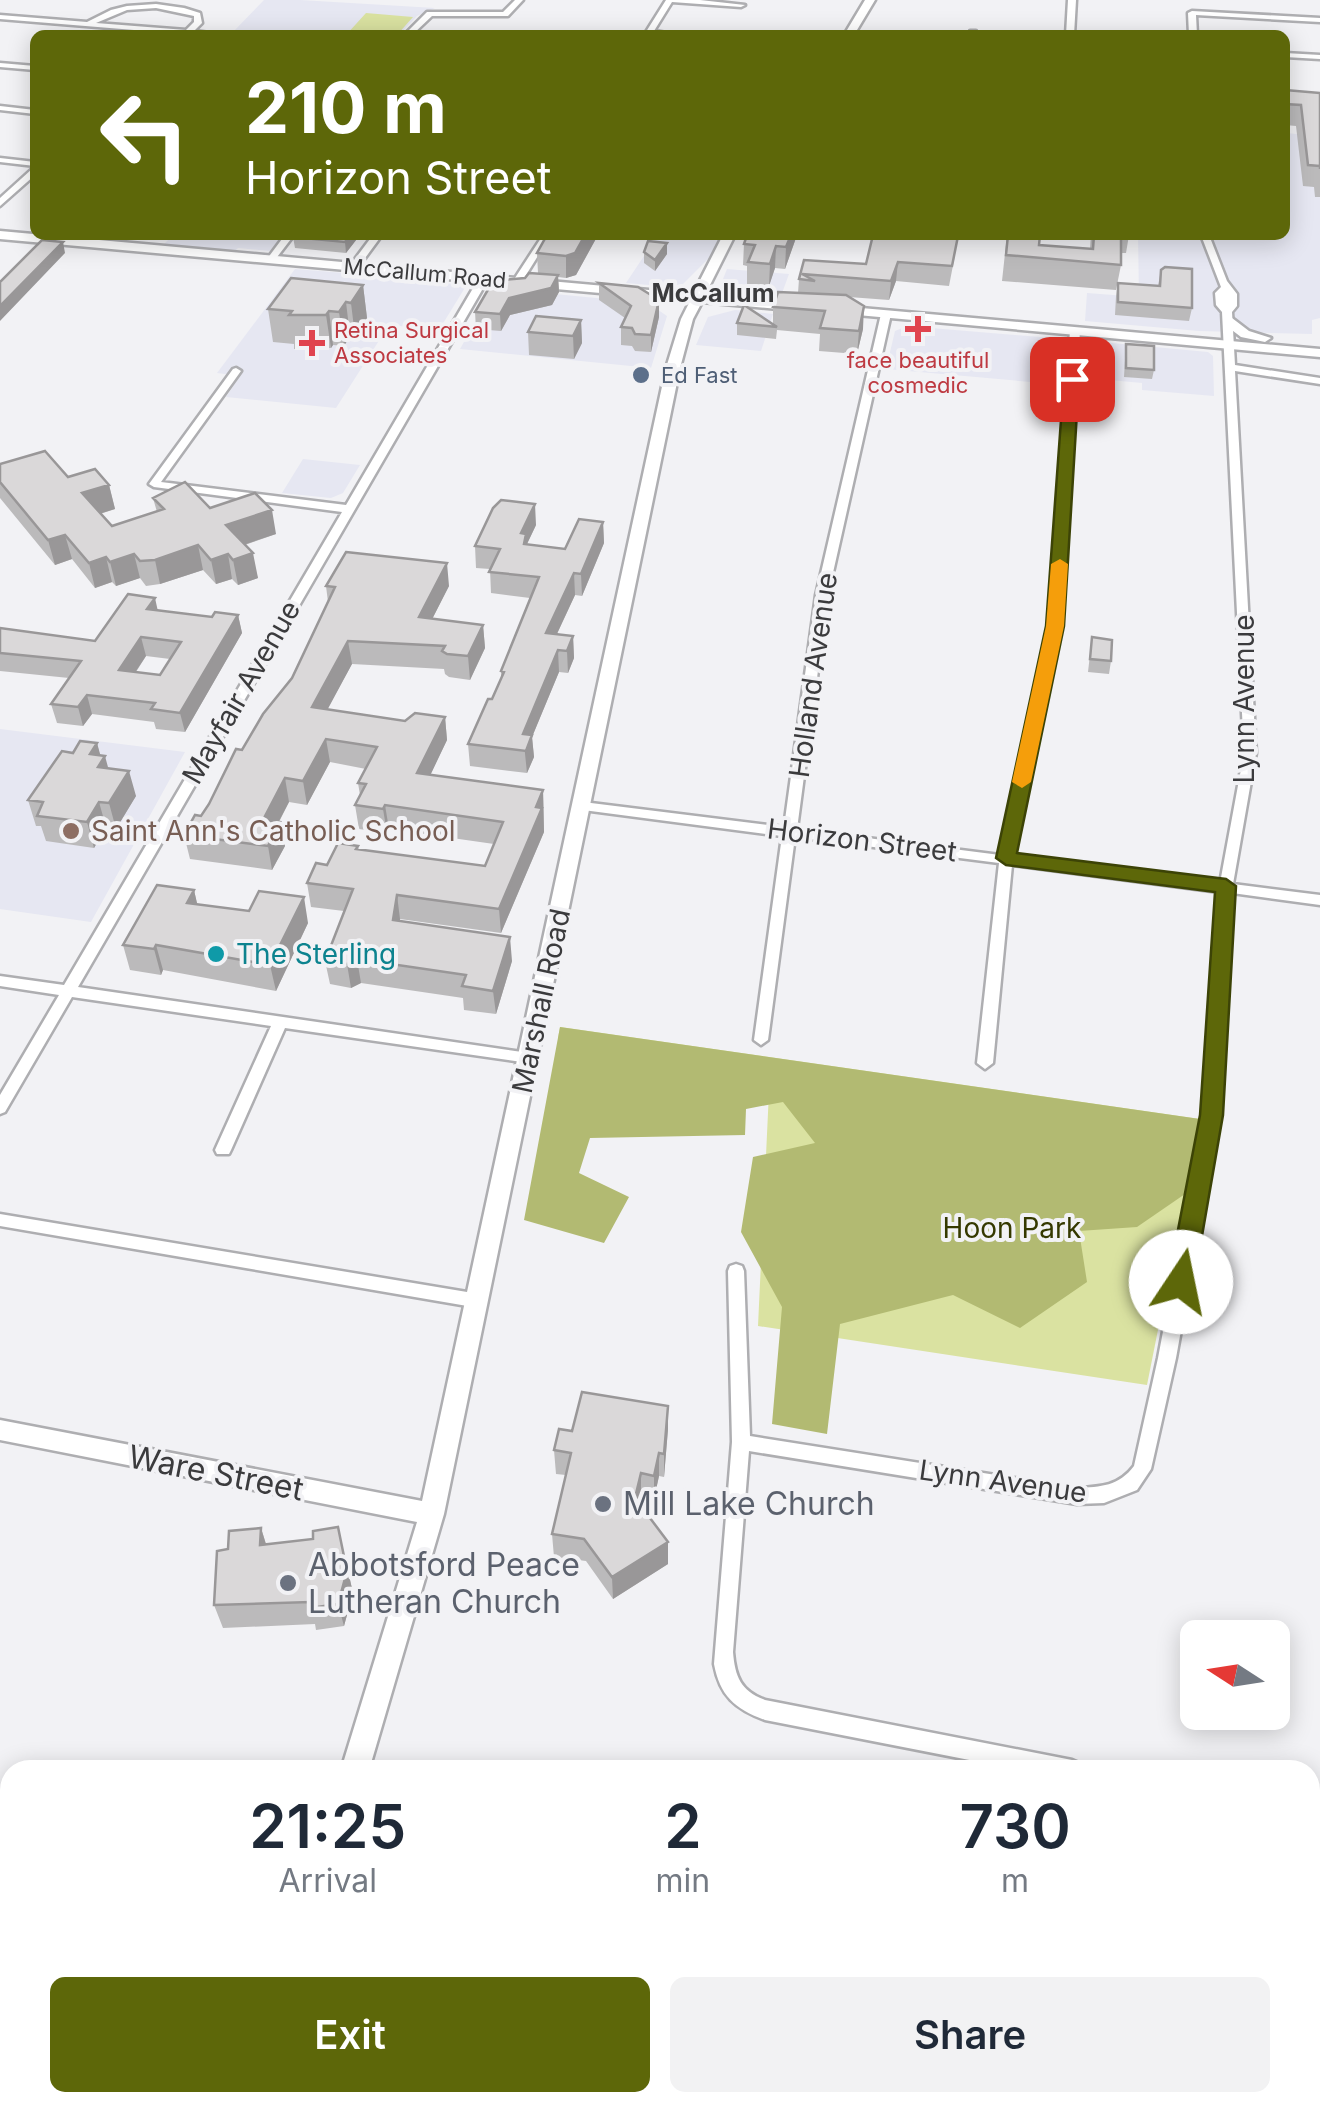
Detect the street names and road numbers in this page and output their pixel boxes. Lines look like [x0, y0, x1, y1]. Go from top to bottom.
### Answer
street label: McCallum Road [343, 253, 507, 293]
street label: Holland Avenue [782, 570, 844, 780]
street label: Mayfair Avenue [175, 594, 307, 790]
street label: Lynn Avenue [1227, 615, 1261, 783]
street label: Horizon Street [765, 812, 959, 868]
street label: Marshall Road [505, 906, 577, 1096]
street label: Ware Street [125, 1436, 307, 1509]
street label: Lynn Avenue [917, 1452, 1089, 1510]

